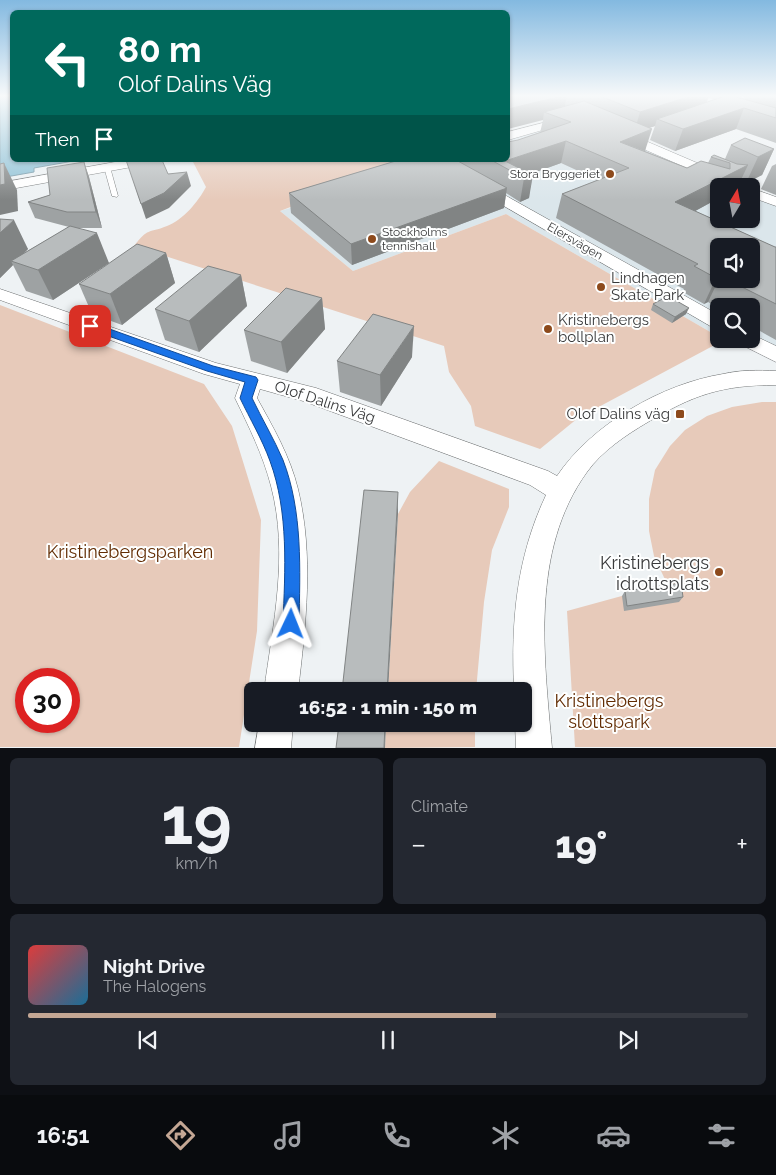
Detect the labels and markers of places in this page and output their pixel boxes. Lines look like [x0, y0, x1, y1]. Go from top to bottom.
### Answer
place label: Stora Bryggeriet [510, 167, 600, 181]
marker: Stora Bryggeriet [604, 168, 616, 180]
place label: Stockholms tennishall [382, 225, 448, 253]
marker: Stockholms tennishall [366, 233, 378, 245]
place label: Lindhagen Skate Park [611, 269, 685, 304]
marker: Lindhagen Skate Park [595, 281, 607, 293]
pin [69, 305, 111, 347]
place label: Kristinebergs bollplan [558, 311, 649, 346]
marker: Kristinebergs bollplan [542, 323, 554, 335]
place label: Olof Dalins väg [567, 405, 670, 423]
marker: Olof Dalins väg [674, 408, 686, 420]
place label: Kristinebergs idrottsplats [600, 552, 709, 594]
marker: Kristinebergs idrottsplats [713, 566, 725, 578]

